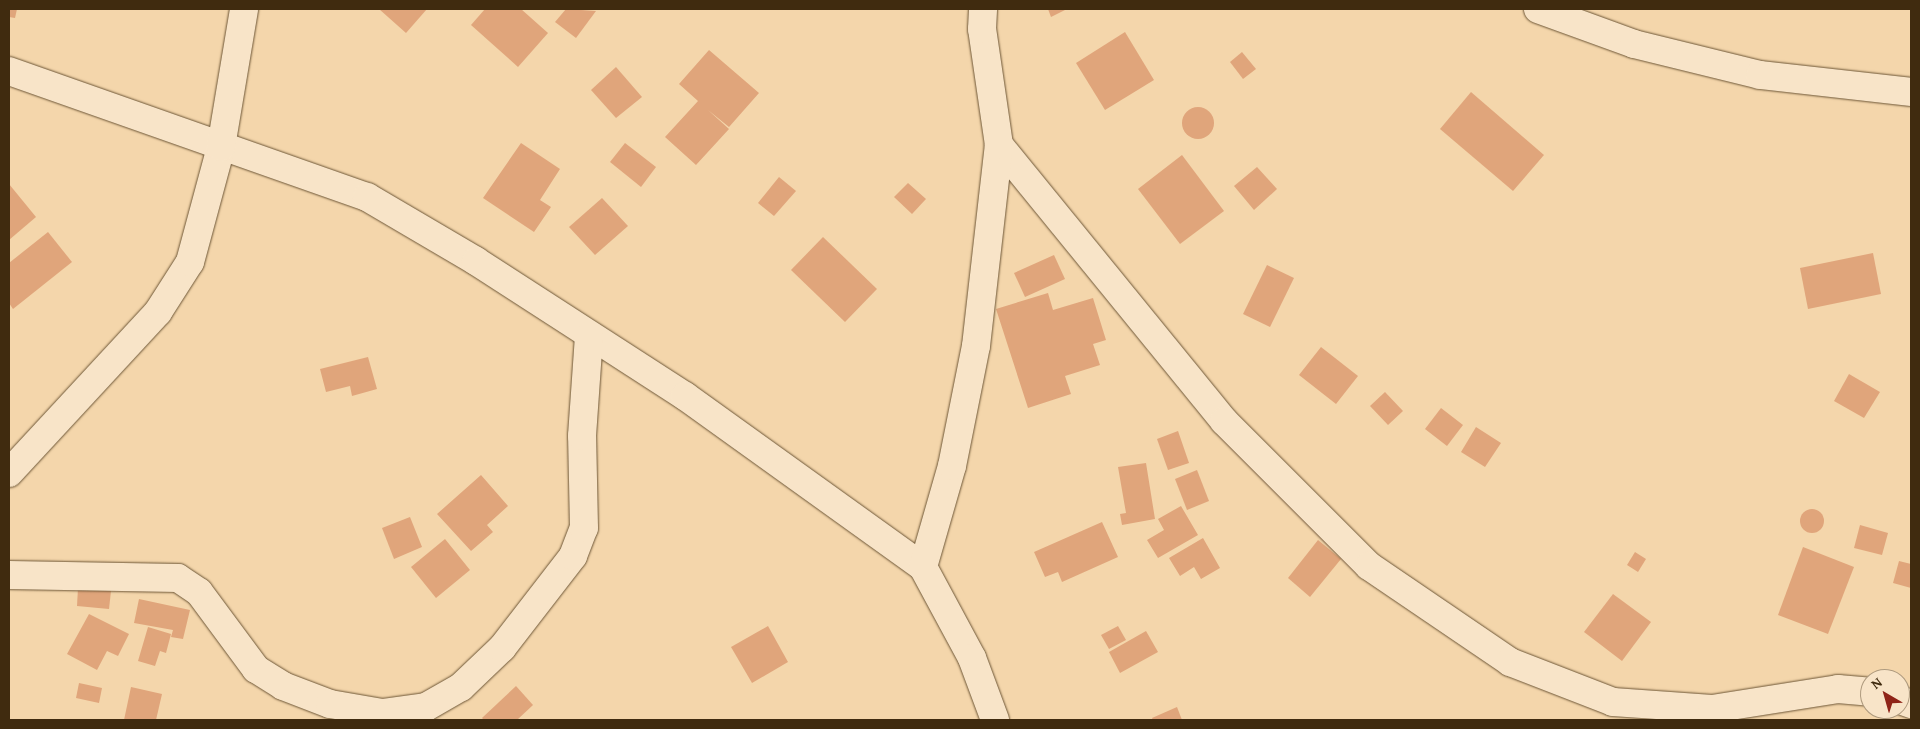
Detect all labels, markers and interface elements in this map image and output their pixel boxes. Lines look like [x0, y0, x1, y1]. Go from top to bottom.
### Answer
north arrow [1860, 669, 1910, 719]
text: N [1867, 672, 1886, 694]

